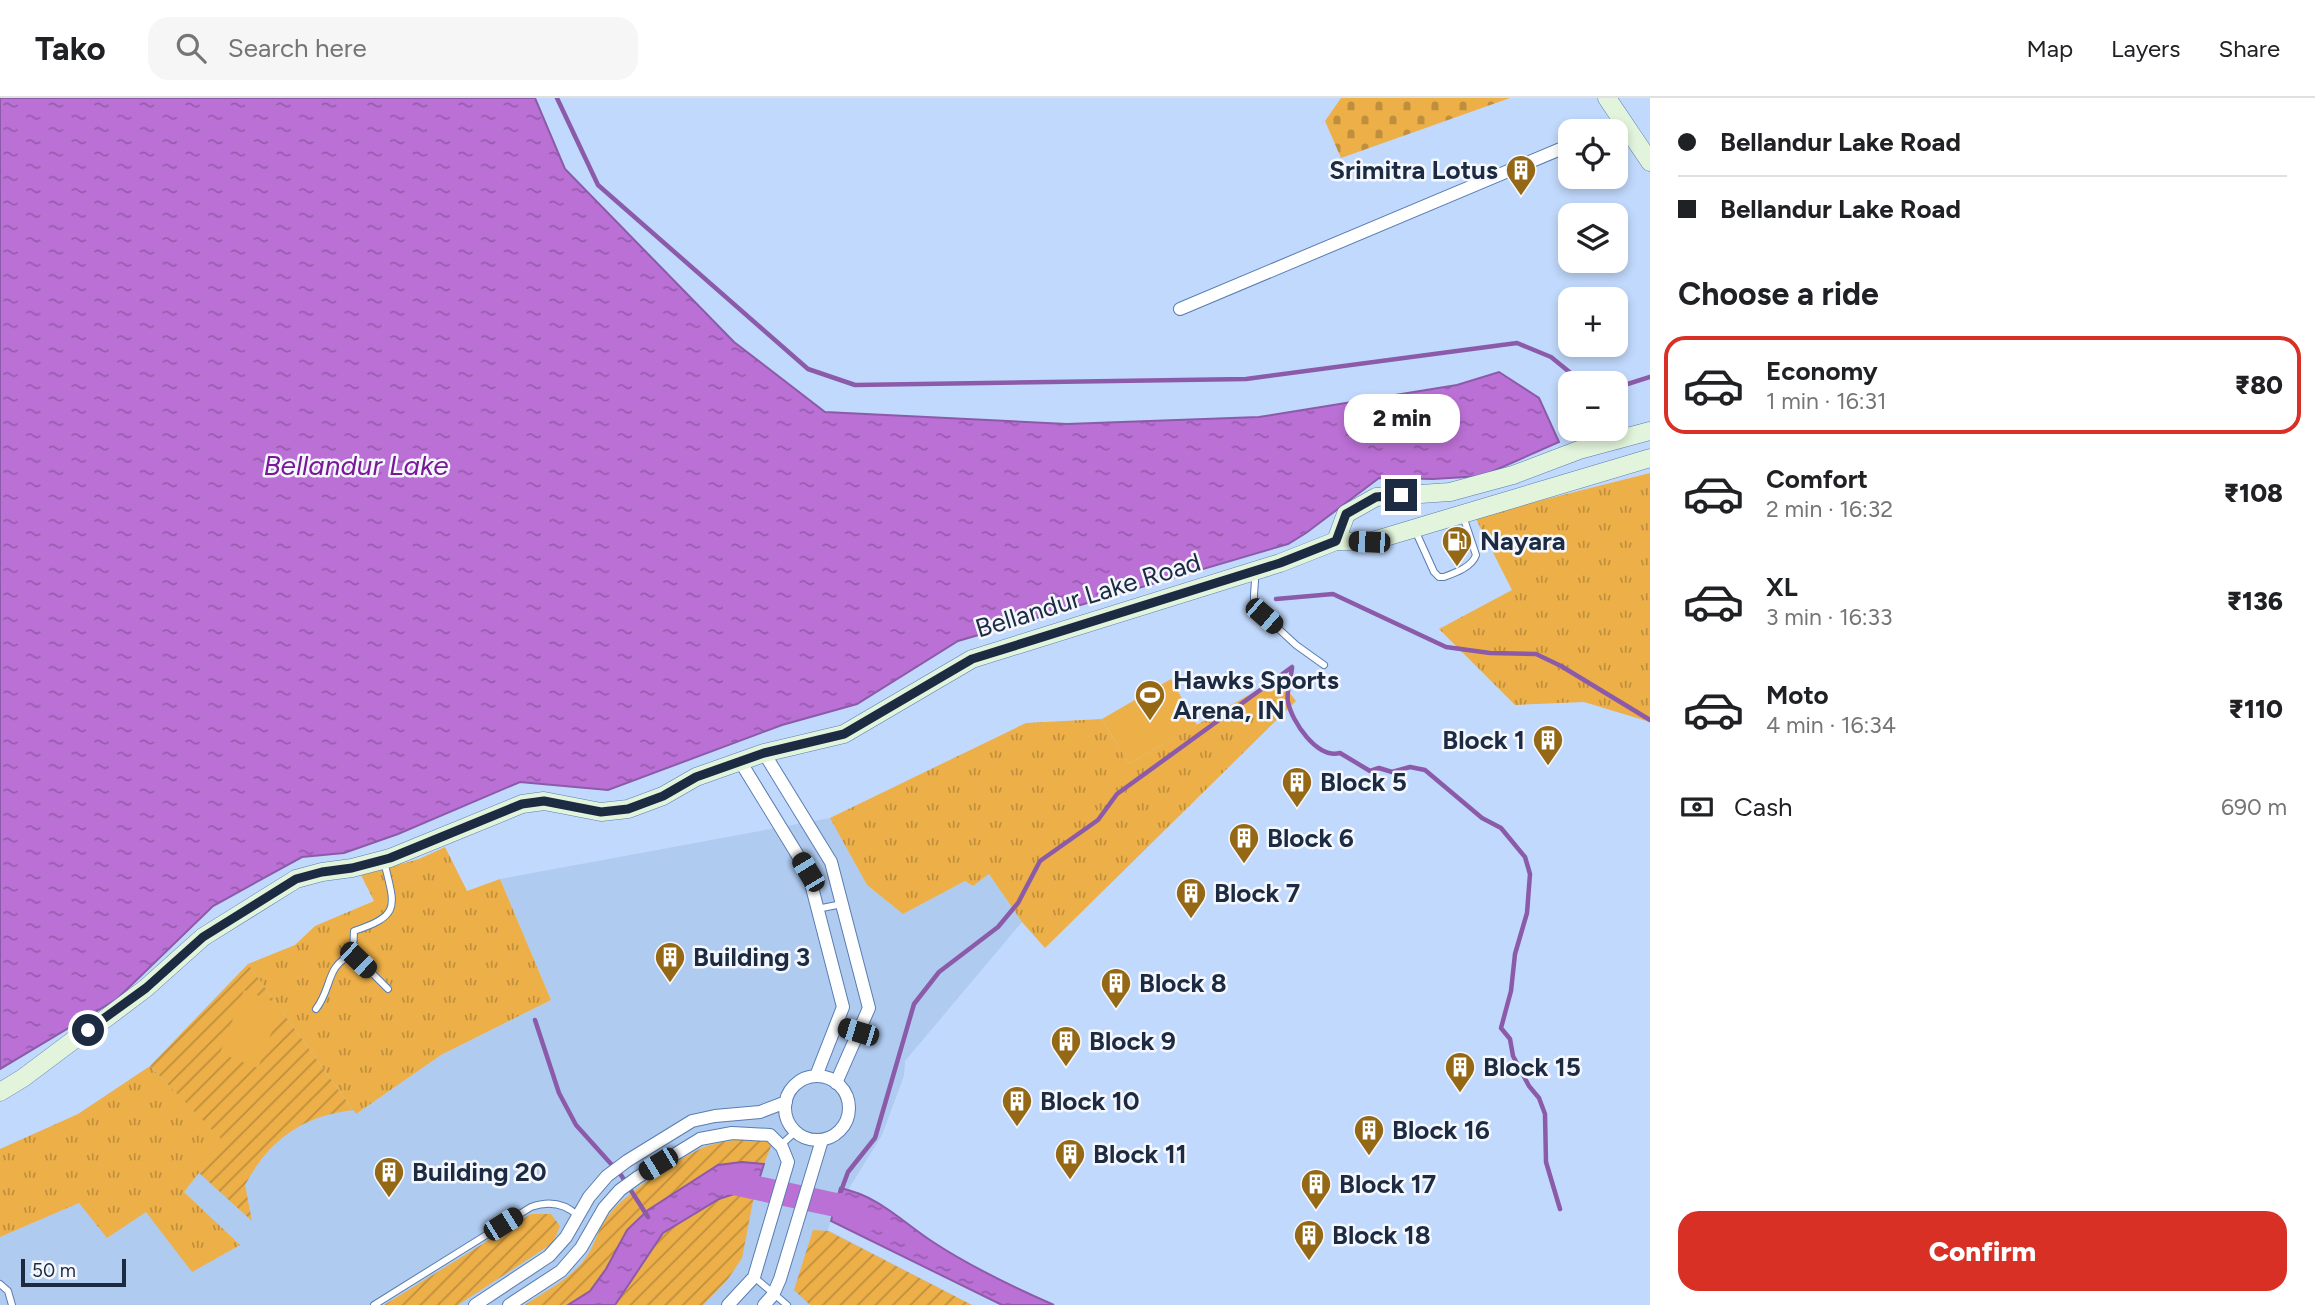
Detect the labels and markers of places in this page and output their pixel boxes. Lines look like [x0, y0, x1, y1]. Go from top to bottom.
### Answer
building icon: Srimitra Lotus [1504, 153, 1538, 197]
place label: Srimitra Lotus [1329, 154, 1498, 186]
fuel station icon: Nayara [1440, 524, 1474, 568]
place label: Nayara [1480, 525, 1566, 557]
place label: Hawks Sports Arena, IN [1173, 664, 1339, 726]
sports icon: Hawks Sports Arena, IN [1133, 678, 1167, 722]
building icon: Block 1 [1531, 723, 1565, 767]
place label: Block 1 [1442, 724, 1525, 756]
building icon: Block 5 [1280, 765, 1314, 809]
place label: Block 5 [1320, 766, 1407, 798]
building icon: Block 6 [1227, 821, 1261, 865]
place label: Block 6 [1267, 822, 1354, 854]
building icon: Block 7 [1174, 876, 1208, 920]
place label: Block 7 [1214, 877, 1300, 909]
building icon: Building 3 [653, 940, 687, 984]
place label: Building 3 [693, 941, 810, 973]
building icon: Block 8 [1099, 966, 1133, 1010]
place label: Block 8 [1139, 967, 1227, 999]
building icon: Block 9 [1049, 1024, 1083, 1068]
place label: Block 9 [1089, 1025, 1176, 1057]
building icon: Block 15 [1443, 1050, 1477, 1094]
place label: Block 15 [1483, 1051, 1581, 1083]
building icon: Block 10 [1000, 1084, 1034, 1128]
place label: Block 10 [1040, 1085, 1140, 1117]
building icon: Block 16 [1352, 1113, 1386, 1157]
place label: Block 16 [1392, 1114, 1490, 1146]
building icon: Block 11 [1053, 1137, 1087, 1181]
place label: Block 11 [1093, 1138, 1187, 1170]
building icon: Building 20 [372, 1155, 406, 1199]
place label: Building 20 [412, 1156, 547, 1188]
building icon: Block 17 [1299, 1167, 1333, 1211]
place label: Block 17 [1339, 1168, 1436, 1200]
building icon: Block 18 [1292, 1218, 1326, 1262]
place label: Block 18 [1332, 1219, 1431, 1251]

